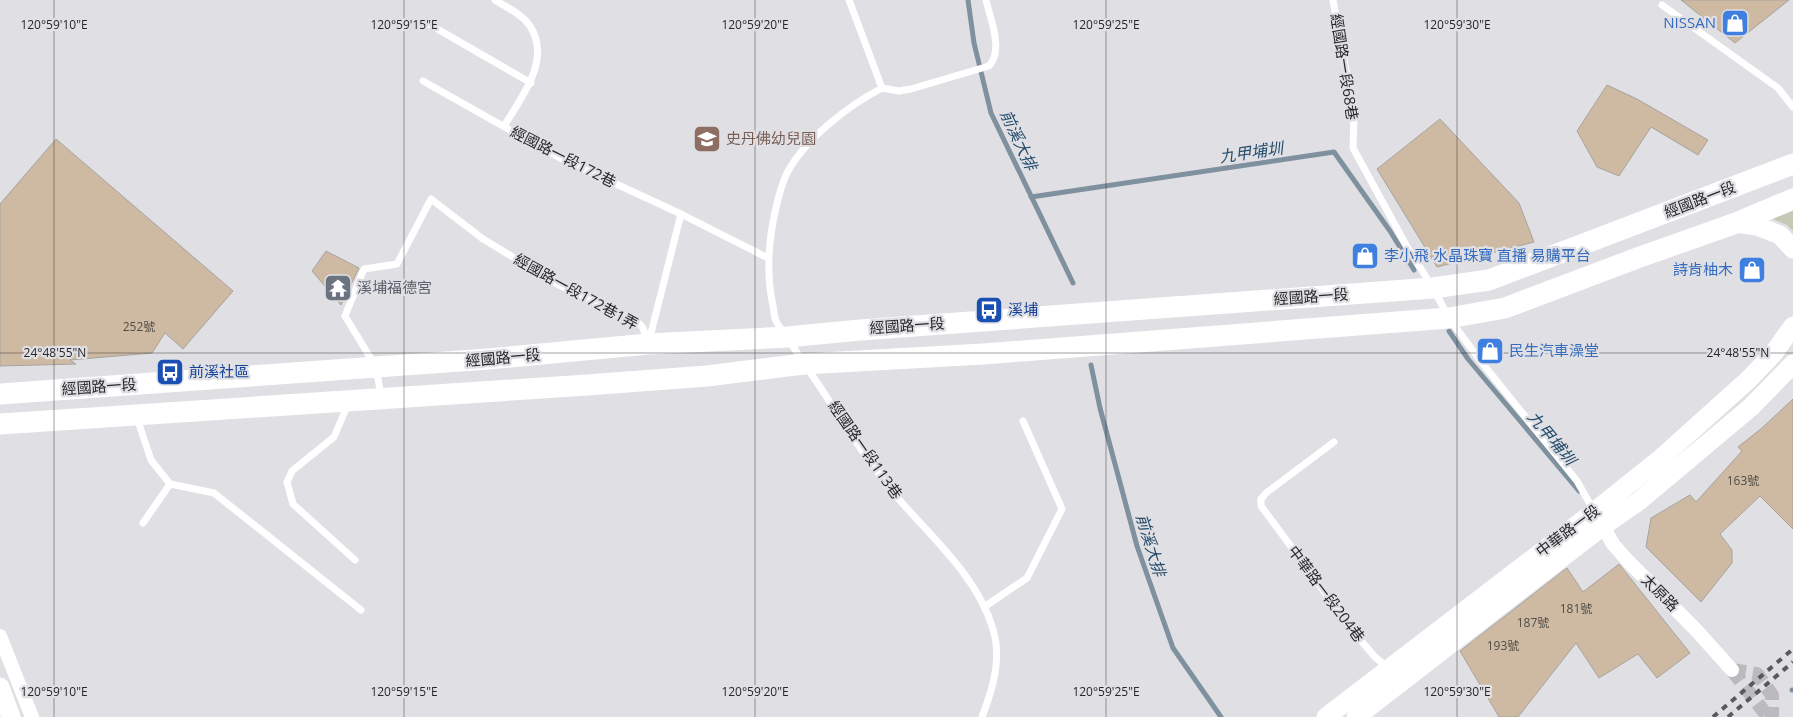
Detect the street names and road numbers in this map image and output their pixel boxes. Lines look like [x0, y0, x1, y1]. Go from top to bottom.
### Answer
street label: 經國路一段68巷 [1327, 12, 1363, 121]
street label: 經國路一段172巷 [507, 121, 620, 191]
street label: 經國路一段 [1661, 176, 1738, 222]
street label: 經國路一段172巷1弄 [511, 249, 642, 334]
street label: 經國路一段 [1273, 283, 1349, 309]
street label: 經國路一段 [869, 312, 945, 338]
street label: 經國路一段 [465, 344, 541, 370]
street label: 經國路一段 [61, 373, 137, 399]
street label: 經國路一段113巷 [824, 396, 907, 503]
street label: 中華路一段 [1531, 500, 1603, 561]
street label: 中華路一段204巷 [1284, 541, 1370, 646]
street label: 太原路 [1638, 569, 1684, 615]

